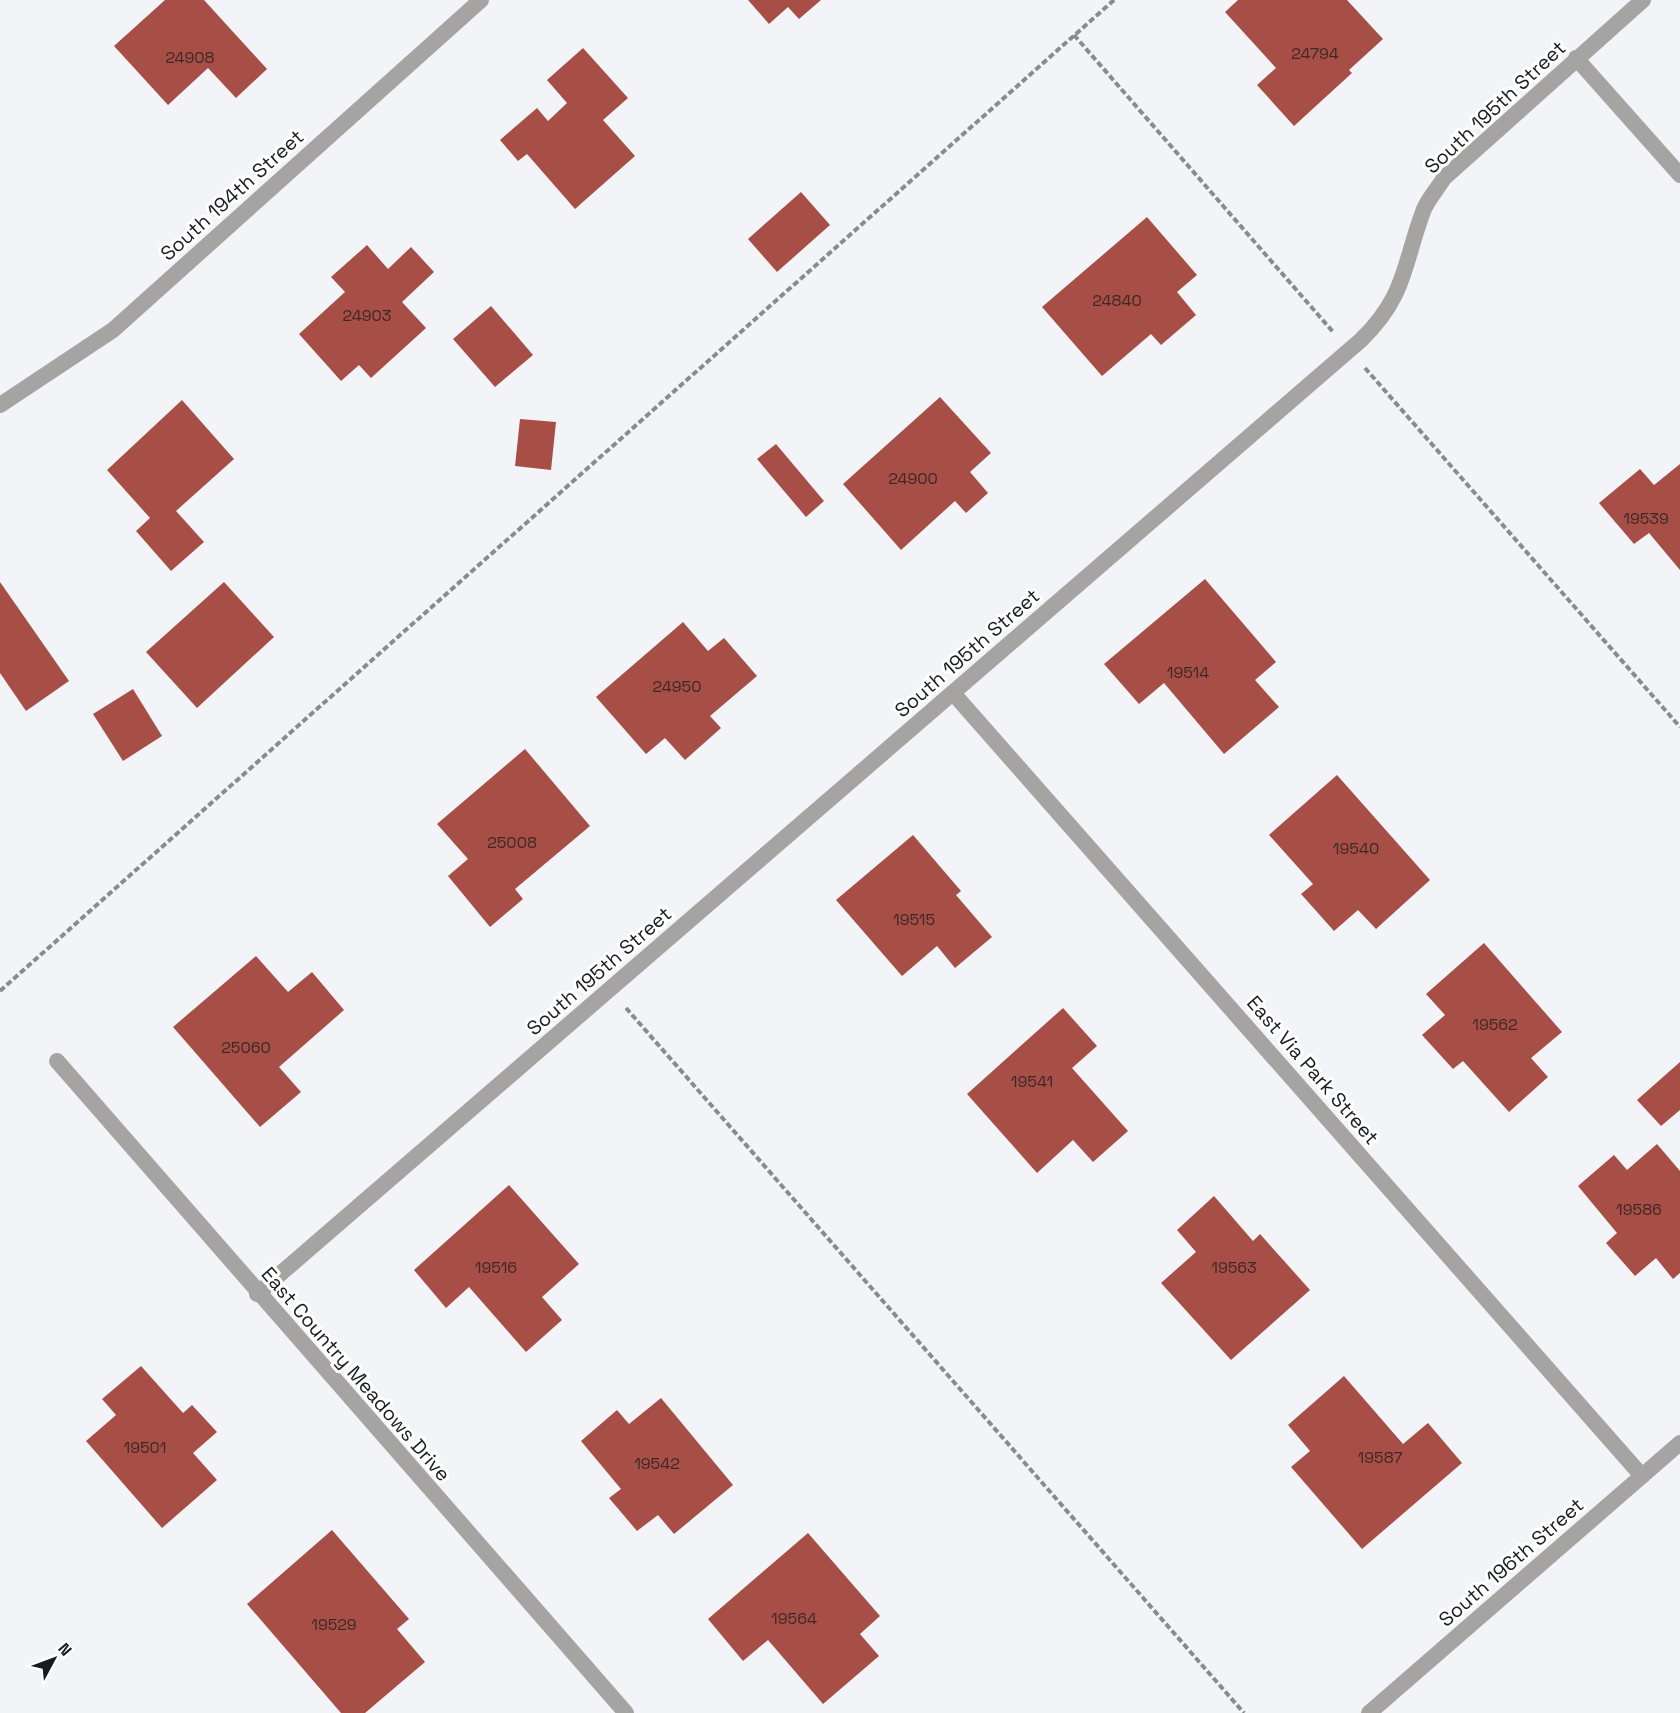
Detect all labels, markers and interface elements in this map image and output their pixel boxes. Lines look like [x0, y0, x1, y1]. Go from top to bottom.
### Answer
street label: South 195th Street [1419, 35, 1571, 179]
house number: 24794 [1291, 43, 1339, 64]
house number: 24908 [165, 47, 215, 68]
street label: South 194th Street [155, 124, 309, 266]
house number: 24840 [1092, 290, 1142, 311]
house number: 24903 [343, 305, 391, 326]
house number: 24900 [888, 468, 938, 489]
house number: 19539 [1623, 508, 1669, 529]
street label: South 195th Street [889, 583, 1045, 723]
house number: 19514 [1167, 662, 1209, 683]
house number: 24950 [653, 676, 701, 697]
house number: 25008 [487, 832, 537, 853]
house number: 19540 [1333, 838, 1379, 859]
street label: South 195th Street [521, 901, 677, 1041]
house number: 19515 [893, 909, 935, 930]
street label: East Via Park Street [1241, 990, 1385, 1150]
house number: 19562 [1472, 1014, 1518, 1035]
house number: 25060 [221, 1037, 271, 1058]
house number: 19541 [1011, 1071, 1053, 1092]
house number: 19586 [1616, 1199, 1662, 1220]
house number: 19516 [475, 1257, 517, 1278]
house number: 19563 [1211, 1257, 1257, 1278]
street label: East Country Meadows Drive [256, 1261, 456, 1487]
house number: 19501 [123, 1437, 167, 1458]
house number: 19587 [1358, 1447, 1402, 1468]
house number: 19542 [634, 1453, 680, 1474]
street label: South 196th Street [1433, 1492, 1589, 1632]
house number: 19564 [771, 1608, 817, 1629]
house number: 19529 [311, 1614, 357, 1635]
north arrow [24, 1629, 84, 1689]
text: N [53, 1639, 76, 1660]

